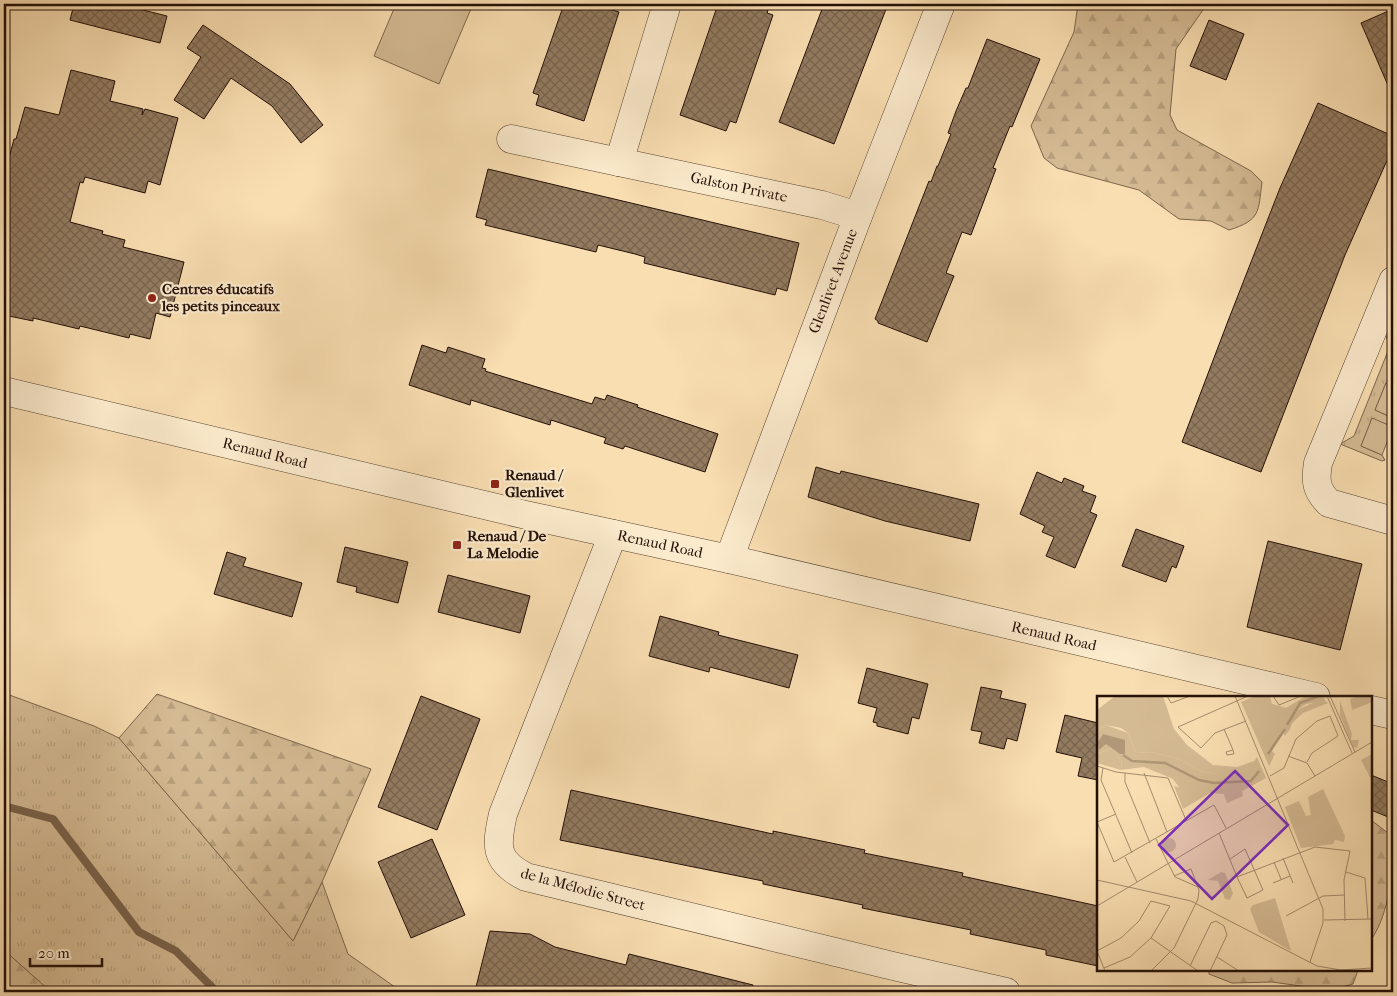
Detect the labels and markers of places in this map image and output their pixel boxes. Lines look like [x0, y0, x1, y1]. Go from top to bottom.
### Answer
place label: Centres éducatifs les petits pinceaux [161, 280, 280, 315]
marker: Centres éducatifs les petits pinceaux [146, 292, 158, 304]
place label: Renaud / Glenlivet [505, 466, 565, 501]
marker: Renaud / Glenlivet [489, 478, 501, 490]
place label: Renaud / De La Melodie [467, 527, 547, 562]
marker: Renaud / De La Melodie [451, 539, 463, 551]

